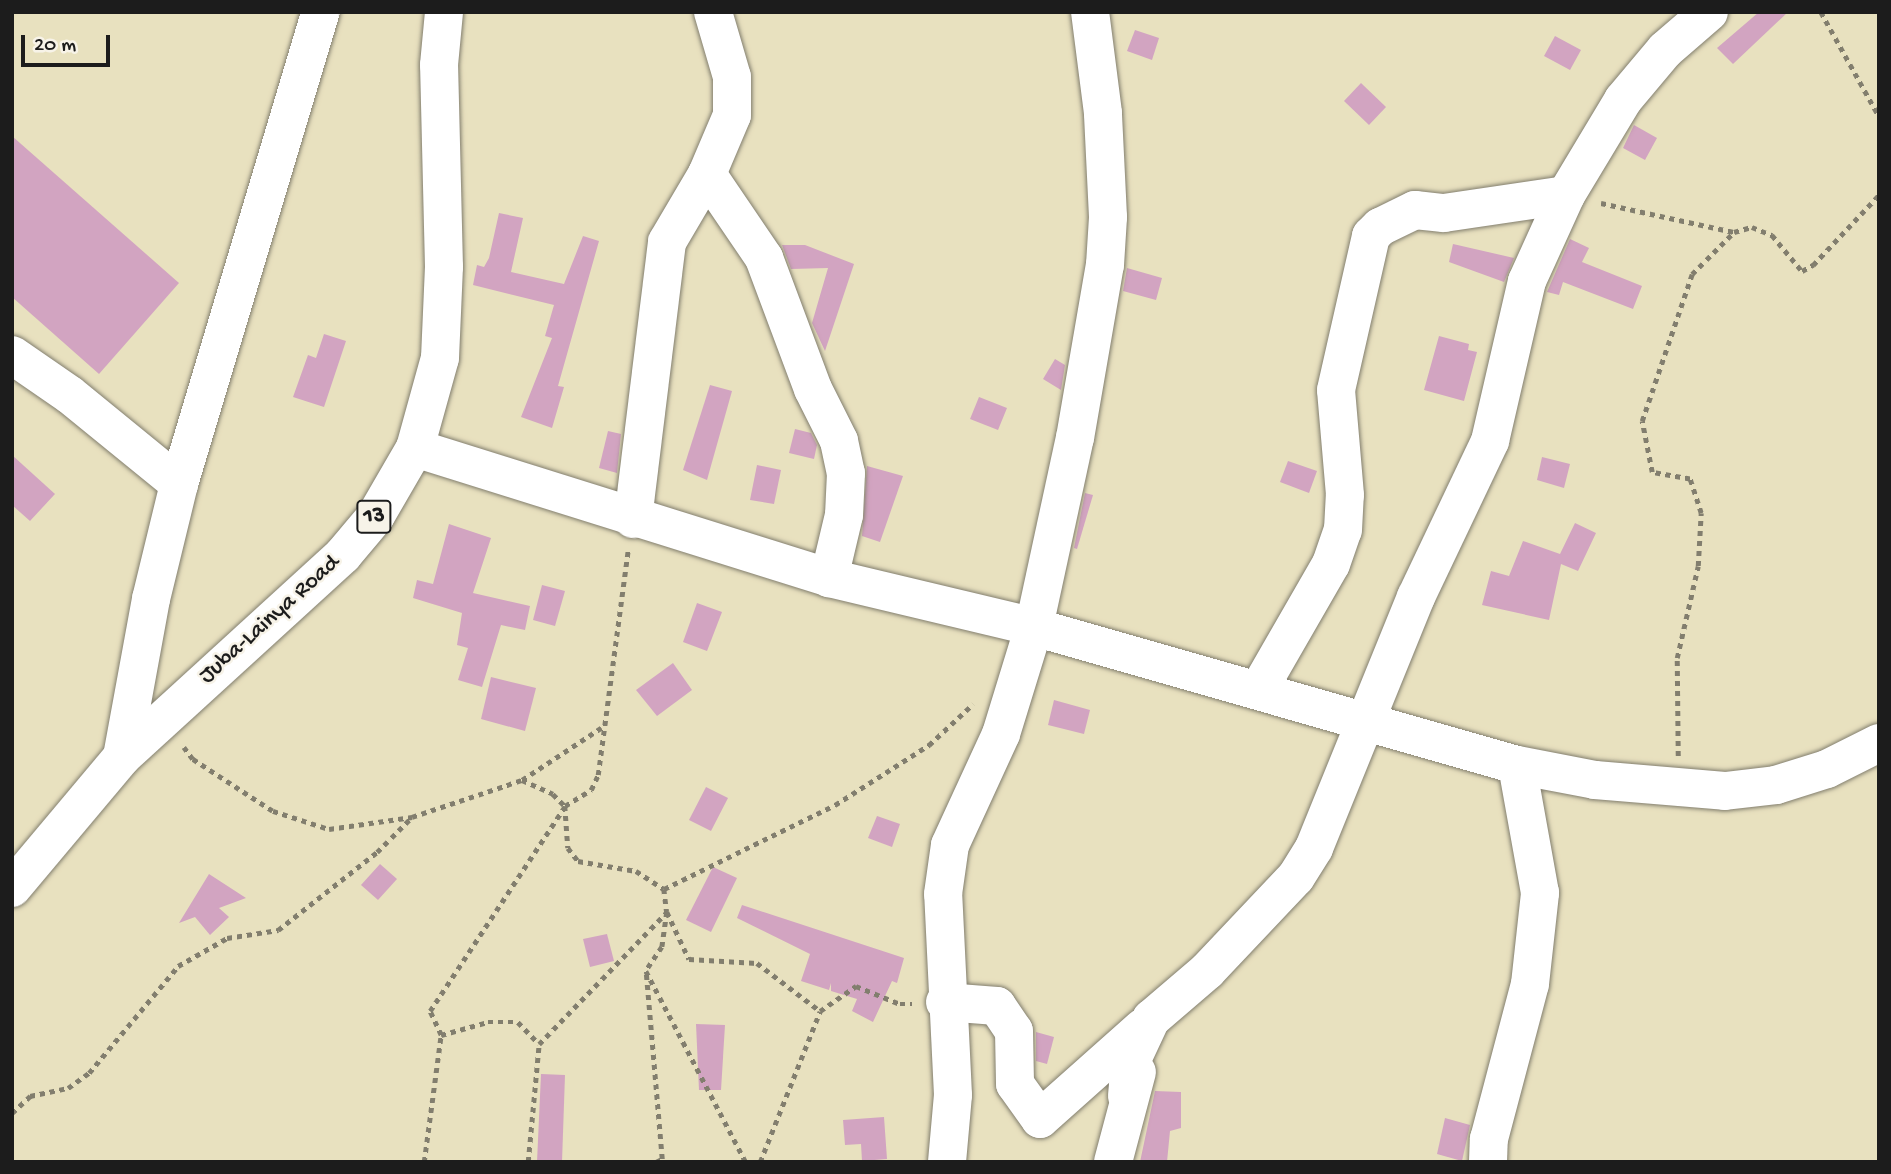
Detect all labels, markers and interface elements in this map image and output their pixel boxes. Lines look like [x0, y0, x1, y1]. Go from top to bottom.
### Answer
scale bar [24, 21, 114, 65]
text: 20 m [34, 34, 76, 59]
road number: 13 [355, 498, 393, 537]
street label: Juba-Lainya Road [194, 549, 346, 691]

